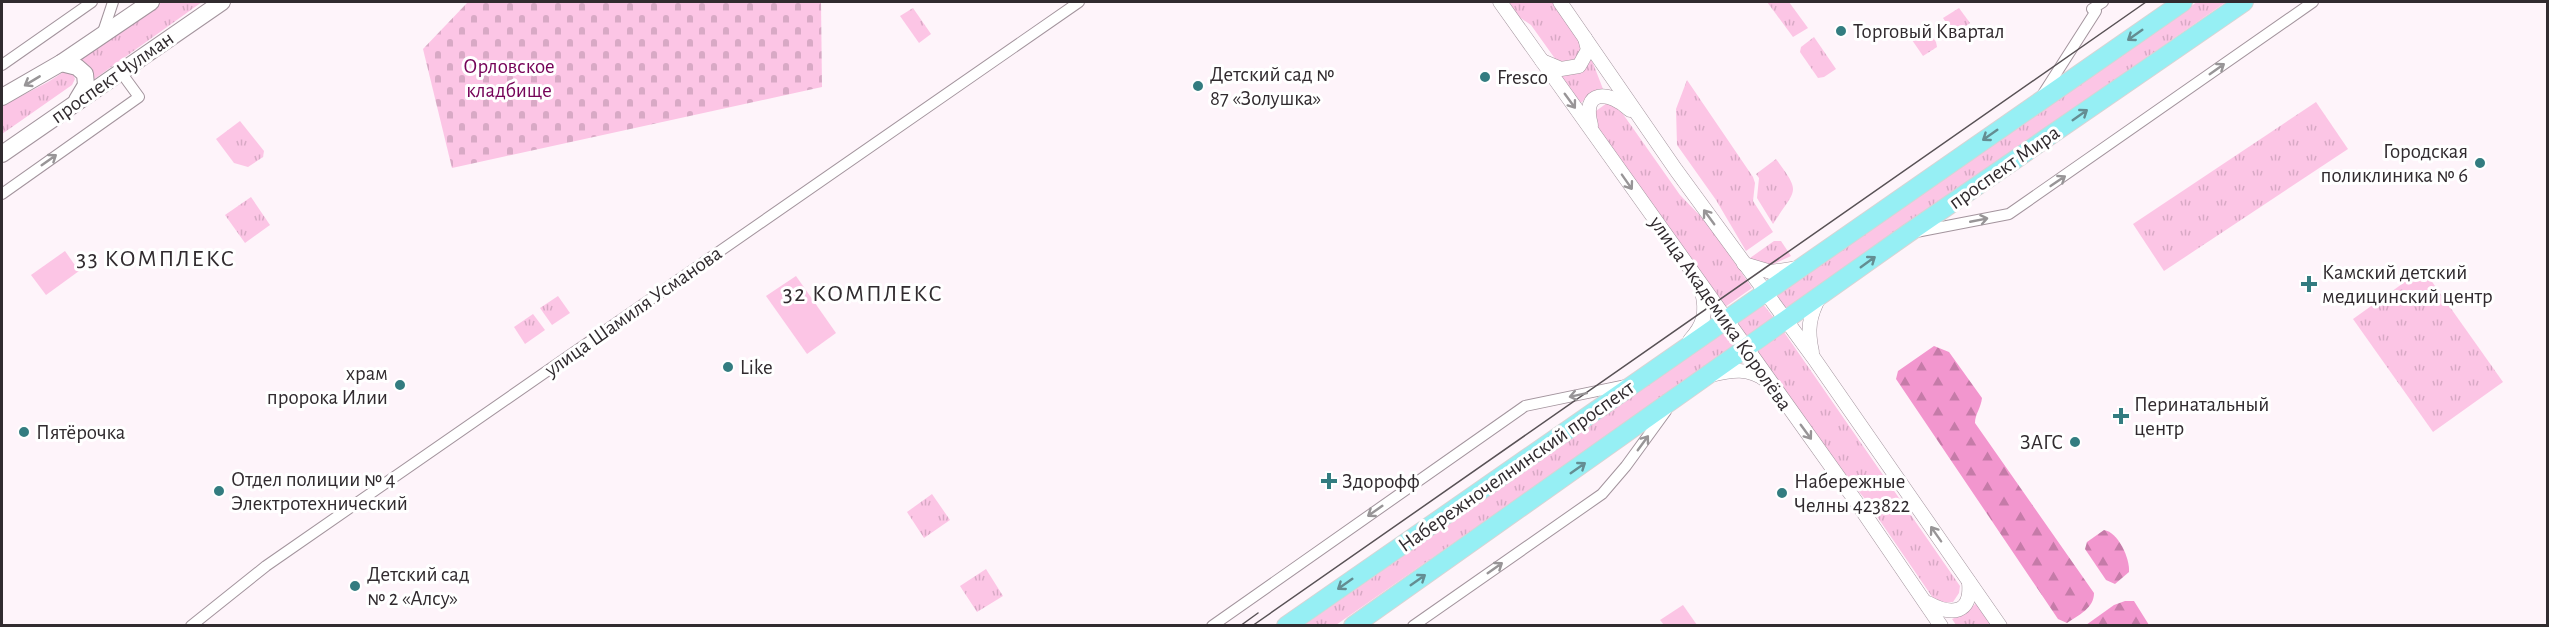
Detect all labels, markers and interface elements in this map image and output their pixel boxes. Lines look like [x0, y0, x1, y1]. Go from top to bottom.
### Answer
place label: Торговый Квартал [1853, 21, 2005, 42]
marker: Торговый Квартал [1834, 24, 1848, 38]
street label: проспект Чулман [47, 27, 178, 128]
one-way arrow [2127, 29, 2143, 41]
park label: Орловское кладбище [463, 56, 555, 101]
one-way arrow [2208, 63, 2225, 75]
place label: Детский сад № 87 «Золушка» [1210, 64, 1334, 109]
place label: Fresco [1497, 67, 1548, 88]
marker: Fresco [1478, 70, 1492, 84]
one-way arrow [24, 75, 41, 87]
marker: Детский сад № 87 «Золушка» [1191, 79, 1205, 93]
one-way arrow [1564, 92, 1576, 108]
one-way arrow [2071, 109, 2087, 121]
street label: проспект Мира [1945, 121, 2064, 213]
one-way arrow [1982, 129, 1999, 141]
place label: Городская поликлиника № 6 [2321, 141, 2468, 186]
one-way arrow [41, 154, 57, 166]
marker: Городская поликлиника № 6 [2473, 156, 2487, 170]
one-way arrow [1621, 173, 1633, 189]
one-way arrow [2049, 175, 2065, 187]
one-way arrow [1703, 209, 1715, 225]
street label: улица Академика Королёва [1645, 211, 1796, 415]
one-way arrow [1968, 214, 1988, 225]
street label: улица Шамиля Усманова [540, 242, 726, 381]
district label: 33 КОМПЛЕКС [76, 247, 236, 271]
one-way arrow [1859, 256, 1875, 268]
place label: Камский детский медицинский центр [2322, 262, 2493, 307]
marker: Камский детский медицинский центр [2300, 275, 2318, 293]
district label: 32 КОМПЛЕКС [783, 282, 943, 306]
place label: Like [740, 357, 773, 378]
marker: Like [721, 360, 735, 374]
place label: храм пророка Илии [267, 363, 388, 408]
street label: Набережночелнинский проспект [1395, 377, 1638, 556]
marker: храм пророка Илии [393, 378, 407, 392]
one-way arrow [1569, 390, 1588, 401]
place label: Перинатальный центр [2134, 394, 2269, 439]
marker: Перинатальный центр [2112, 407, 2130, 425]
place label: Пятёрочка [36, 422, 126, 443]
one-way arrow [1800, 424, 1812, 440]
marker: Пятёрочка [17, 425, 31, 439]
place label: ЗАГС [2020, 432, 2063, 453]
marker: ЗАГС [2068, 435, 2082, 449]
one-way arrow [1636, 436, 1649, 452]
one-way arrow [1569, 462, 1585, 474]
place label: Отдел полиции № 4 Электротехнический [231, 469, 408, 514]
place label: Здорофф [1342, 471, 1420, 492]
place label: Набережные Челны 423822 [1794, 471, 1910, 516]
marker: Здорофф [1320, 472, 1338, 490]
marker: Отдел полиции № 4 Электротехнический [212, 484, 226, 498]
marker: Набережные Челны 423822 [1775, 486, 1789, 500]
one-way arrow [1367, 505, 1383, 517]
one-way arrow [1930, 526, 1942, 542]
one-way arrow [1487, 562, 1503, 574]
place label: Детский сад № 2 «Алсу» [367, 564, 470, 609]
one-way arrow [1410, 574, 1426, 586]
one-way arrow [1337, 578, 1354, 590]
marker: Детский сад № 2 «Алсу» [348, 579, 362, 593]

